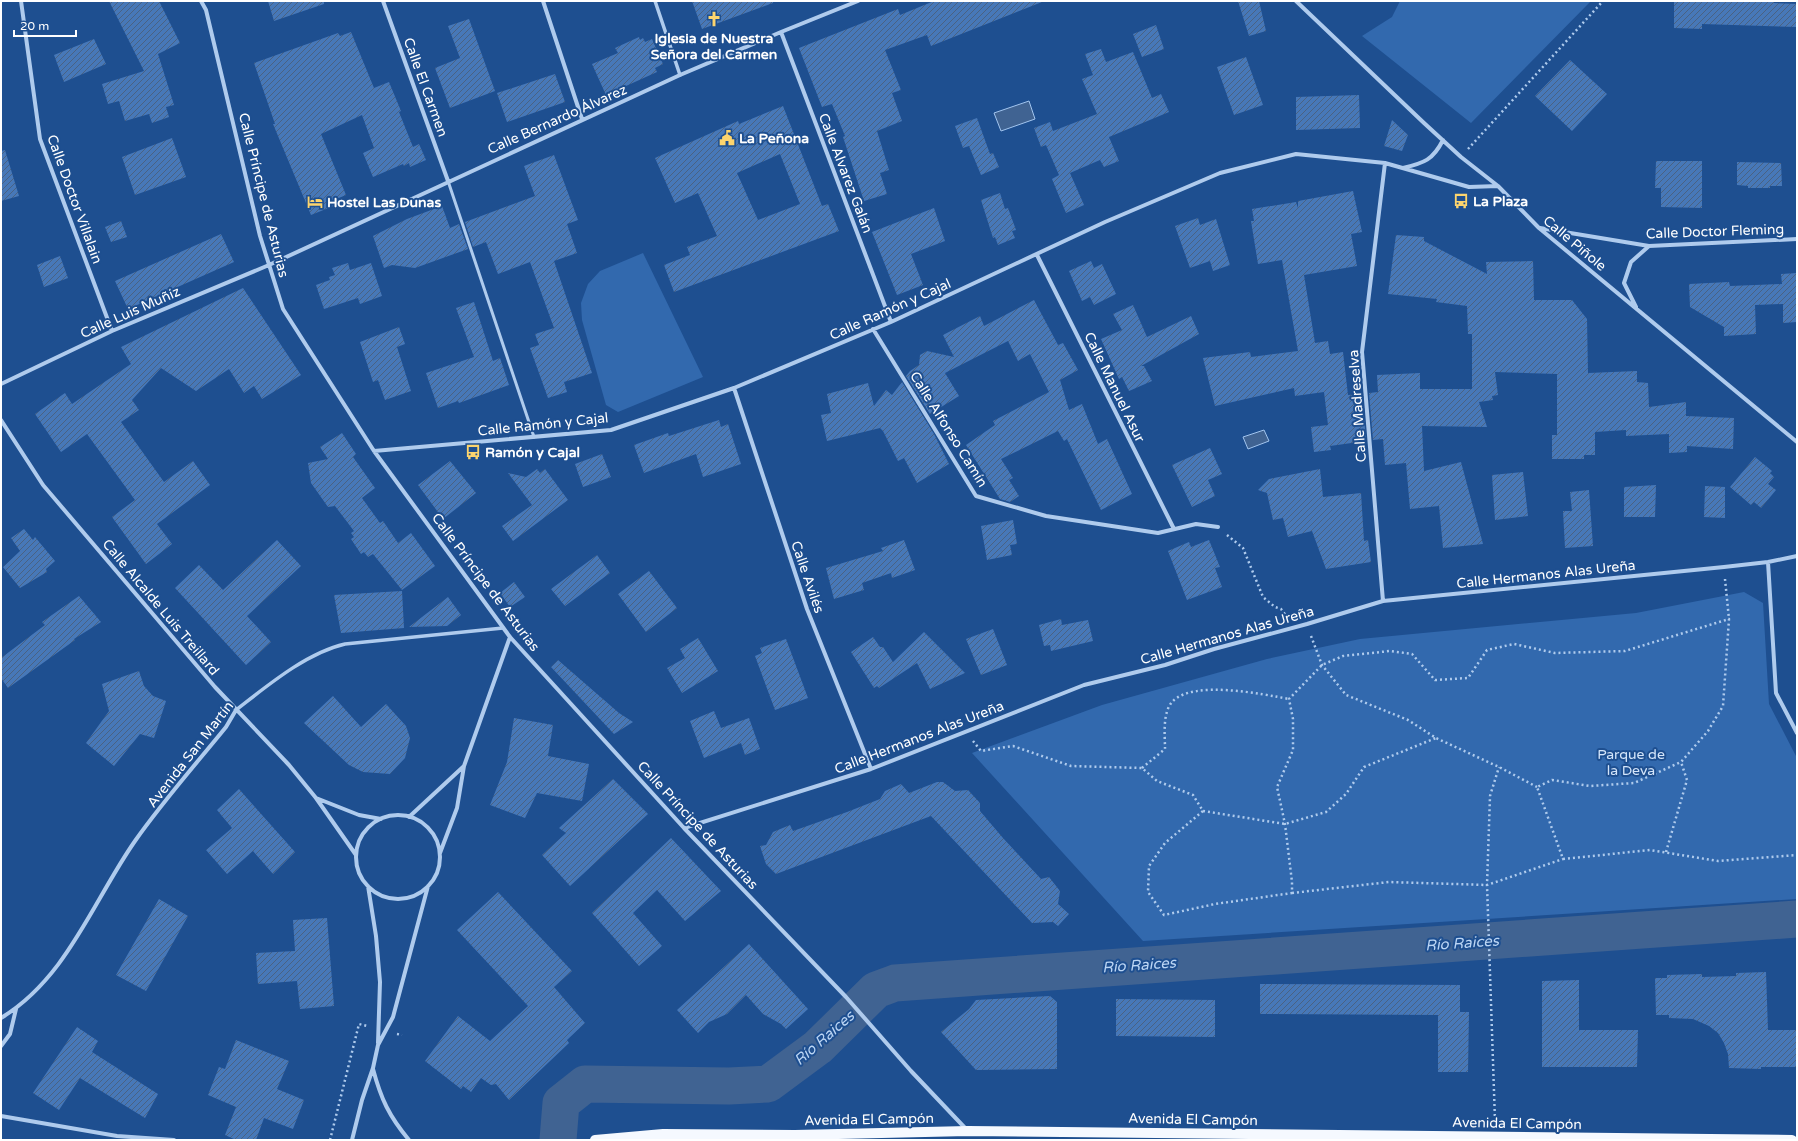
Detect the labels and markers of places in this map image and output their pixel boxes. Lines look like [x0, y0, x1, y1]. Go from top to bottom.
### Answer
church icon: Iglesia de Nuestra Señora del Carmen [705, 10, 723, 28]
place label: Iglesia de Nuestra Señora del Carmen [651, 30, 777, 63]
public building icon: La Peñona [718, 129, 736, 147]
place label: La Peñona [739, 130, 809, 147]
bus stop icon: La Plaza [1452, 192, 1470, 210]
hotel icon: Hostel Las Dunas [306, 193, 324, 211]
place label: La Plaza [1473, 193, 1528, 210]
place label: Hostel Las Dunas [327, 194, 441, 211]
bus stop icon: Ramón y Cajal [464, 443, 482, 461]
place label: Ramón y Cajal [485, 444, 580, 461]

